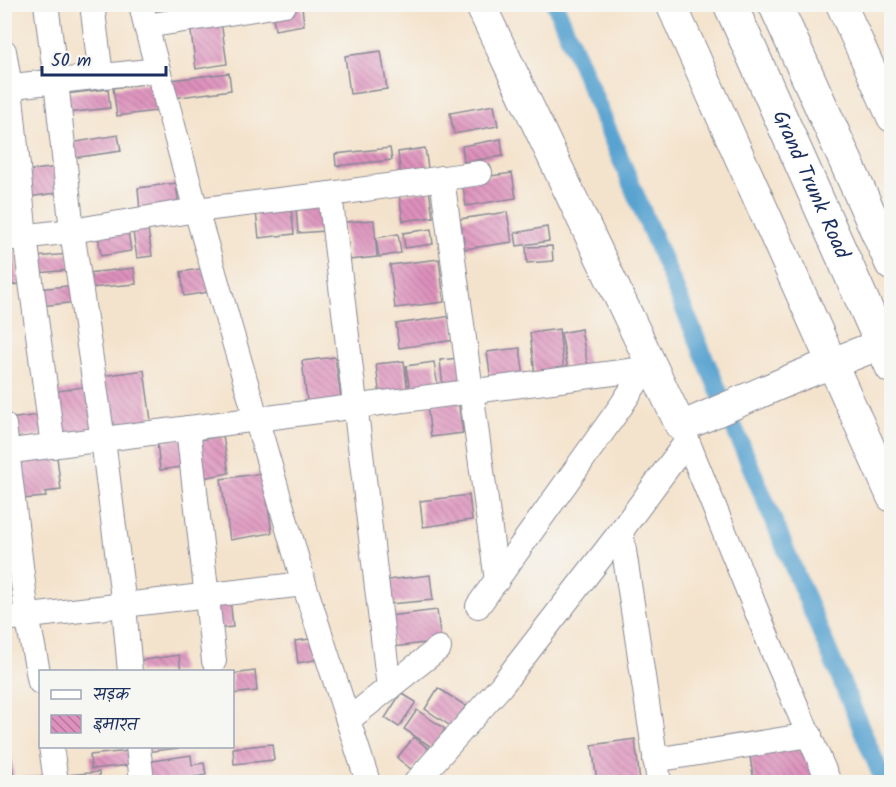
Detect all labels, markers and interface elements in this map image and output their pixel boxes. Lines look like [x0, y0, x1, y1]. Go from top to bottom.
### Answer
scale bar [42, 39, 166, 77]
text: 50 m [51, 47, 91, 76]
street label: Grand Trunk Road [763, 105, 859, 265]
legend [39, 670, 234, 748]
text: सड़क [93, 681, 131, 710]
text: इमारत [93, 711, 141, 740]

